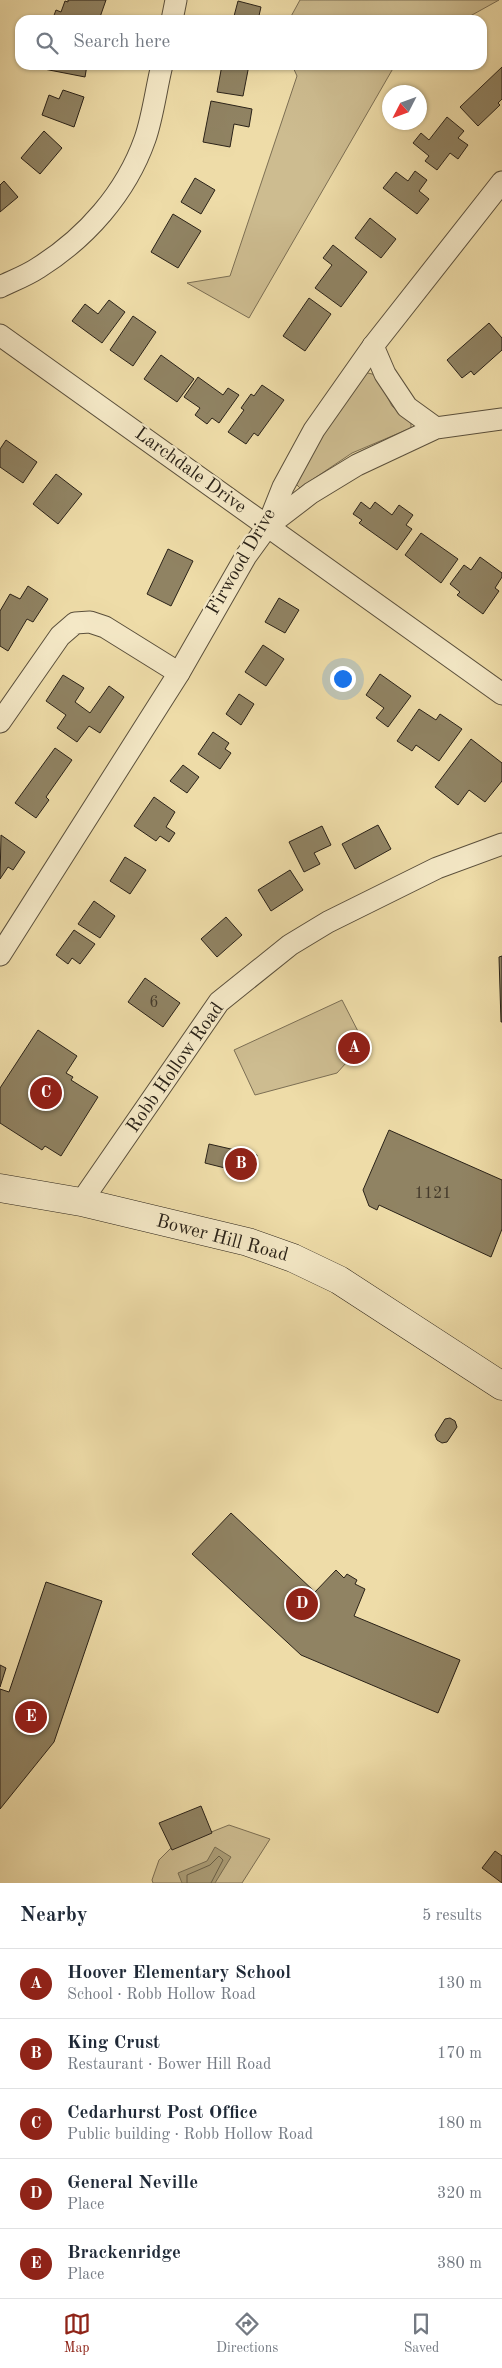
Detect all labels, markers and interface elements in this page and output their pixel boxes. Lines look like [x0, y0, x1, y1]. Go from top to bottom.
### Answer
search box [15, 15, 487, 70]
icon: search [33, 29, 61, 57]
text: Search here [73, 33, 170, 52]
north arrow [382, 85, 427, 130]
street label: Larchdale Drive [131, 424, 249, 518]
street label: Firwood Drive [204, 506, 280, 618]
your location [330, 666, 356, 692]
house number: 6 [149, 995, 159, 1011]
street label: Robb Hollow Road [124, 999, 228, 1137]
pin: A [338, 1029, 370, 1067]
pin: C [30, 1074, 62, 1112]
pin: B [225, 1145, 257, 1183]
house number: 1121 [414, 1186, 452, 1202]
street label: Bower Hill Road [154, 1212, 290, 1266]
pin: D [286, 1585, 318, 1623]
pin: E [15, 1698, 47, 1736]
text: Nearby [20, 1905, 88, 1926]
text: 5 results [422, 1908, 482, 1924]
text: Hoover Elementary School [67, 1964, 291, 1983]
text: A [30, 1976, 42, 1992]
text: 130 m [437, 1976, 482, 1992]
text: School · Robb Hollow Road [67, 1987, 256, 2003]
text: King Crust [67, 2034, 160, 2053]
text: B [30, 2046, 42, 2062]
text: 170 m [437, 2046, 482, 2062]
text: Restaurant · Bower Hill Road [67, 2057, 271, 2073]
text: Cedarhurst Post Office [67, 2104, 257, 2123]
text: C [31, 2116, 41, 2132]
text: 180 m [437, 2116, 482, 2132]
text: Public building · Robb Hollow Road [67, 2127, 313, 2143]
text: General Neville [67, 2174, 198, 2193]
text: D [30, 2186, 42, 2202]
text: 320 m [437, 2186, 482, 2202]
text: Place [67, 2197, 104, 2213]
text: Brackenridge [67, 2244, 181, 2263]
text: E [30, 2256, 42, 2272]
text: 380 m [437, 2256, 482, 2272]
text: Place [67, 2267, 104, 2283]
tab: Map [63, 2310, 91, 2357]
tab: Directions [216, 2310, 278, 2357]
tab: Saved [404, 2310, 439, 2357]

